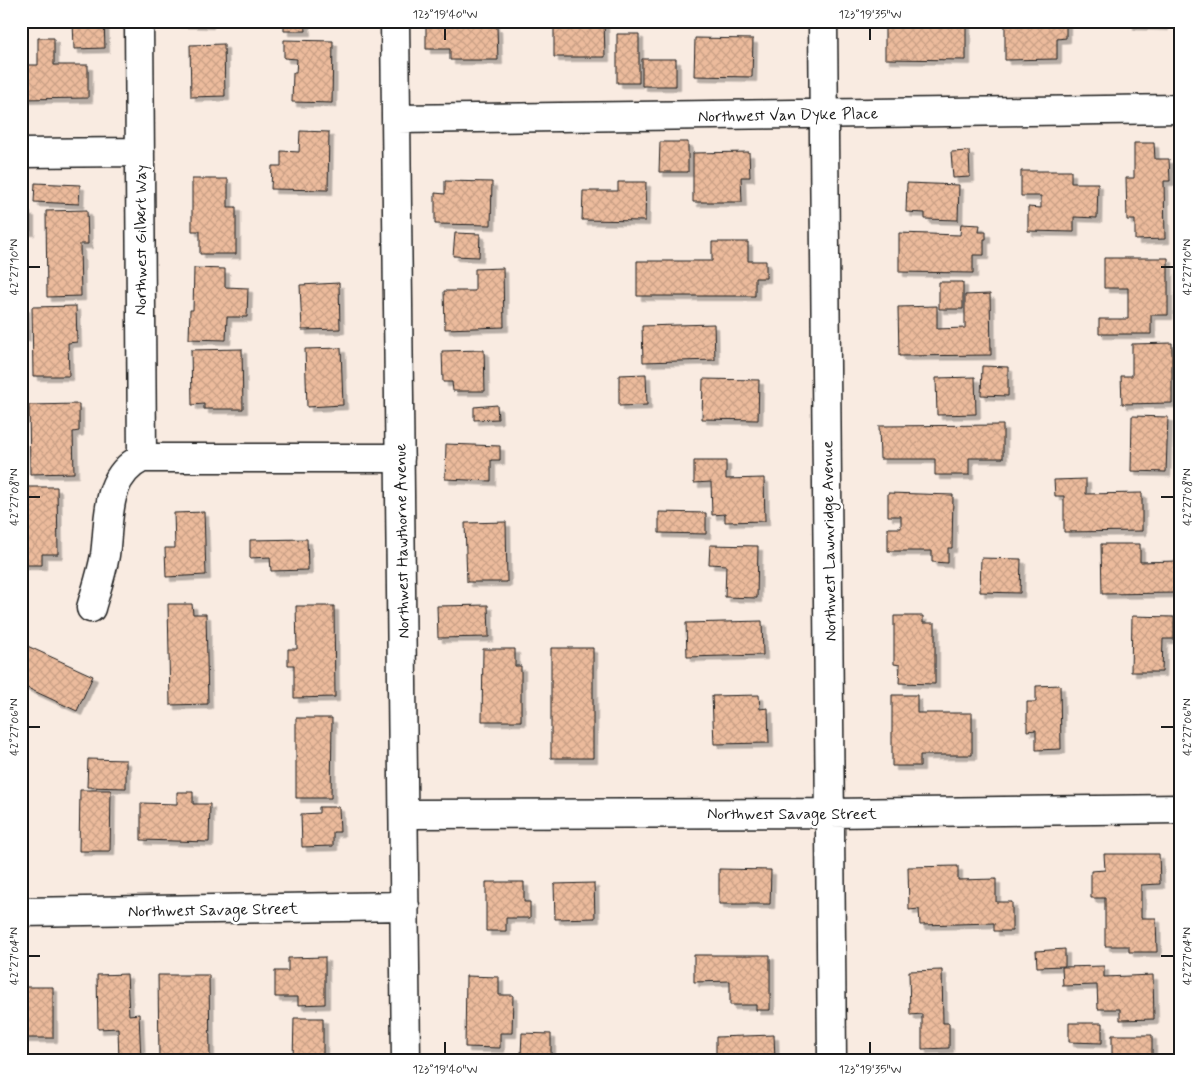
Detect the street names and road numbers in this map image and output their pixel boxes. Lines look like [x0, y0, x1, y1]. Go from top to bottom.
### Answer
street label: Northwest Van Dyke Place [698, 103, 879, 128]
street label: Northwest Gilbert Way [131, 165, 152, 315]
street label: Northwest Lawnridge Avenue [817, 440, 843, 642]
street label: Northwest Hawthorne Avenue [390, 443, 415, 639]
street label: Northwest Savage Street [707, 804, 878, 826]
street label: Northwest Savage Street [128, 899, 299, 923]

